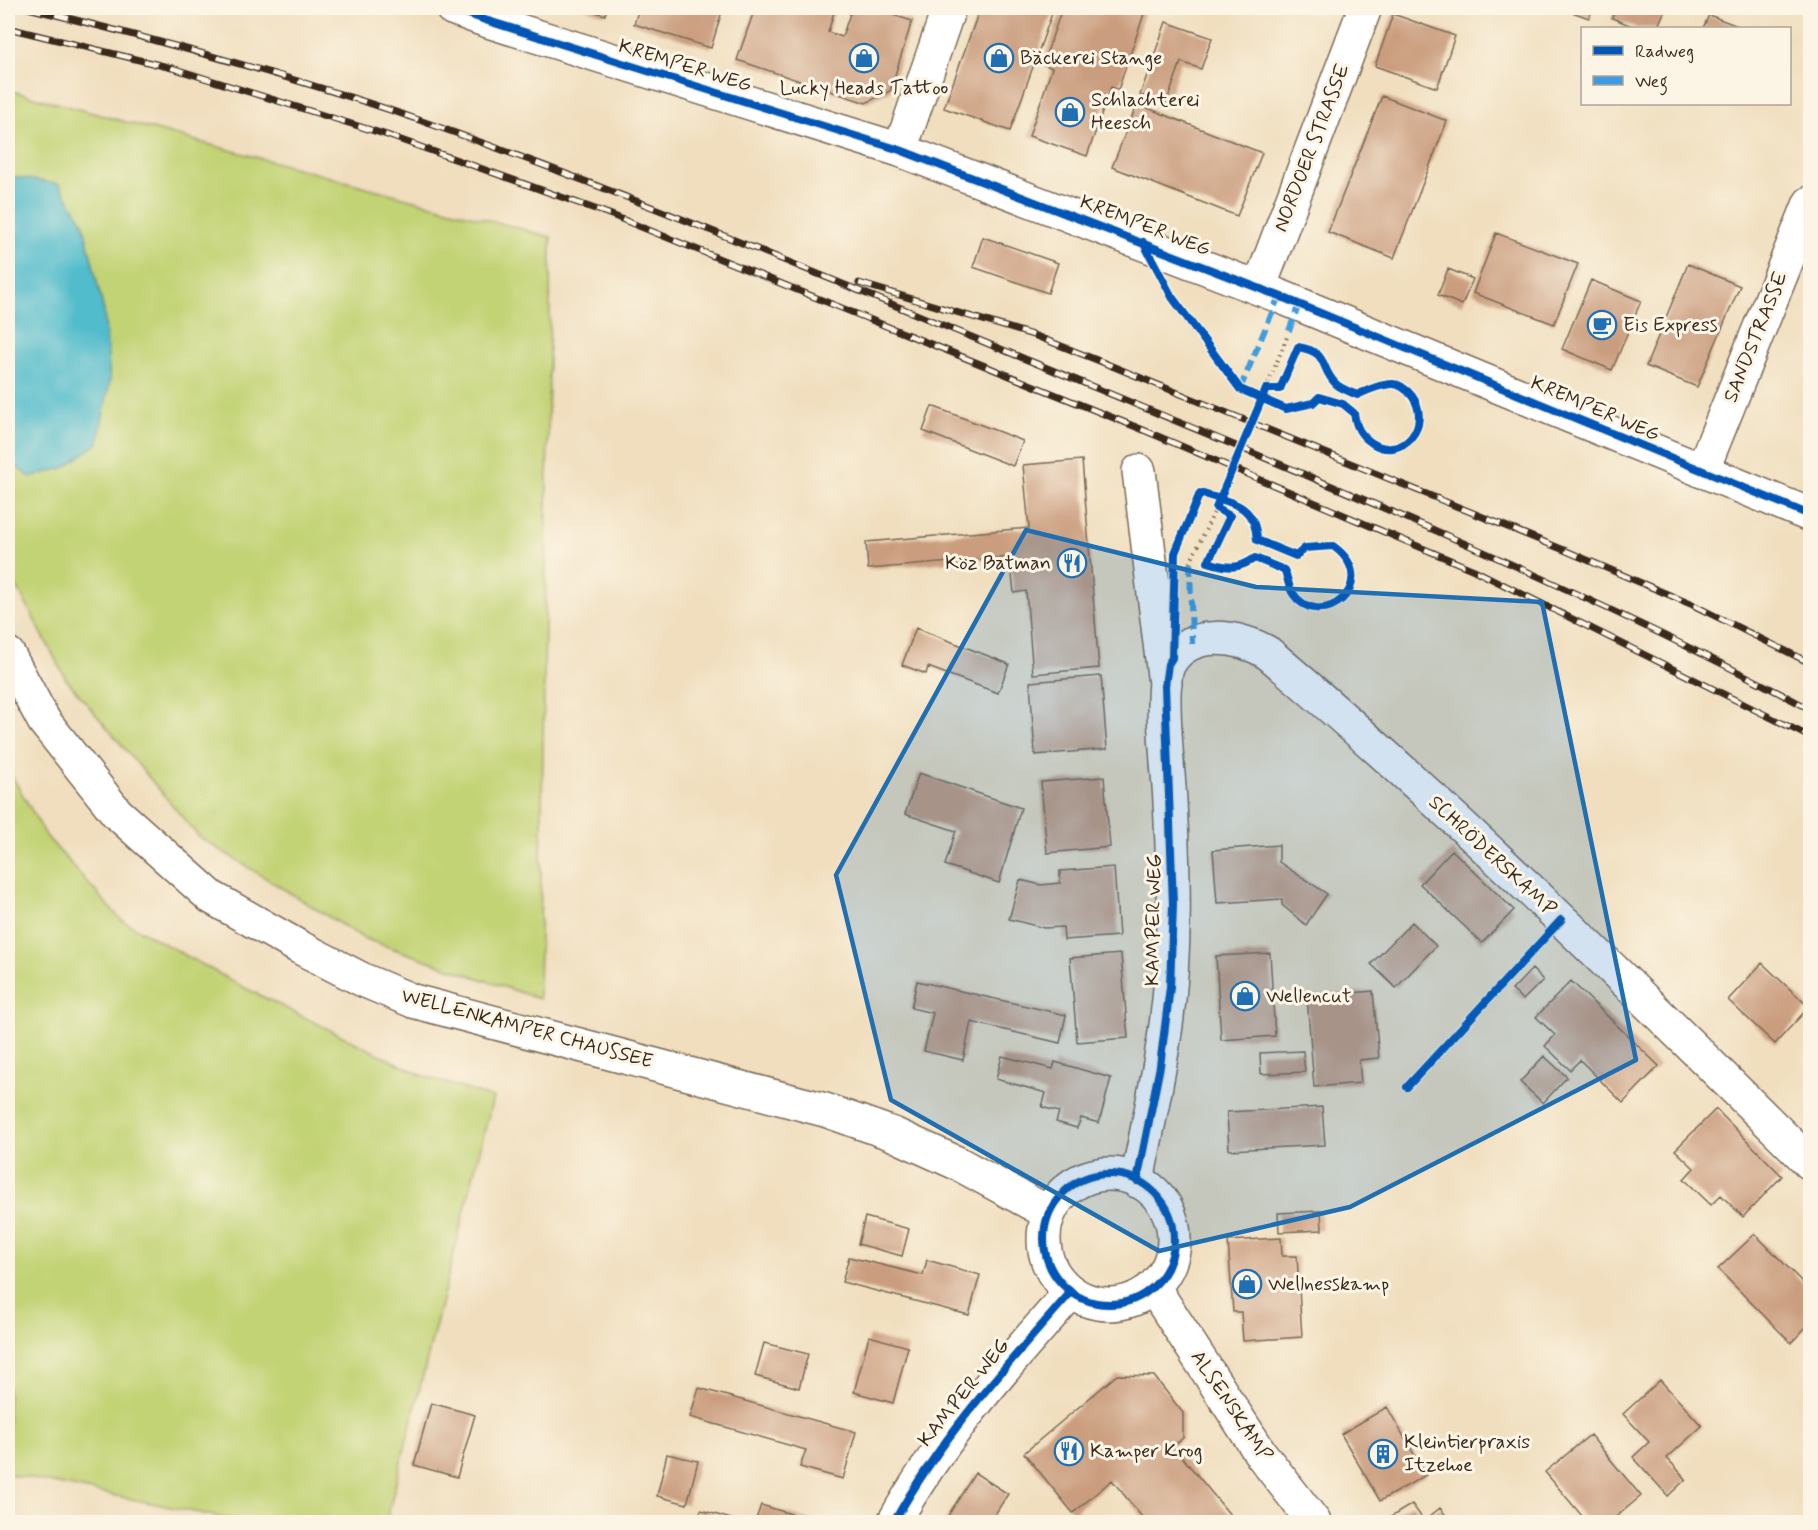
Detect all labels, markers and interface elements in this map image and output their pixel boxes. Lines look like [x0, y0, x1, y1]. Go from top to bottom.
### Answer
legend [1581, 27, 1791, 105]
street label: KREMPER WEG [615, 33, 755, 99]
text: Radweg [1635, 40, 1694, 64]
shop icon: Lucky Heads Tattoo [848, 42, 880, 74]
shop icon: Bäckerei Stange [983, 42, 1015, 74]
place label: Bäckerei Stange [1020, 45, 1162, 72]
street label: NORDOER STRASSE [1267, 60, 1357, 236]
text: Weg [1635, 70, 1668, 96]
place label: Lucky Heads Tattoo [780, 75, 948, 102]
place label: Schlachterei Heesch [1091, 87, 1200, 137]
shop icon: Schlachterei Heesch [1054, 96, 1086, 128]
street label: KREMPER WEG [1076, 189, 1214, 263]
street label: SANDSTRASSE [1717, 268, 1795, 406]
cafe icon: Eis Express [1586, 309, 1618, 341]
place label: Eis Express [1623, 312, 1718, 339]
street label: KREMPER WEG [1526, 370, 1664, 448]
restaurant icon: Köz Batman [1056, 547, 1088, 579]
place label: Köz Batman [945, 550, 1051, 577]
street label: SCHRÖDERSKAMP [1422, 790, 1562, 922]
street label: KAMPER WEG [1139, 854, 1169, 986]
shop icon: Wellencut [1229, 980, 1261, 1012]
street label: WELLENKAMPER CHAUSSEE [398, 982, 656, 1076]
place label: Wellencut [1266, 983, 1351, 1010]
shop icon: Wellnesskamp [1231, 1268, 1263, 1300]
place label: Wellnesskamp [1268, 1271, 1389, 1298]
street label: KAMPER WEG [912, 1333, 1016, 1453]
street label: ALSENSKAMP [1184, 1345, 1278, 1467]
place label: Kleintierpraxis Itzehoe [1404, 1429, 1530, 1479]
restaurant icon: Kamper Krog [1053, 1435, 1085, 1467]
place label: Kamper Krog [1090, 1438, 1202, 1465]
building icon: Kleintierpraxis Itzehoe [1367, 1438, 1399, 1470]

